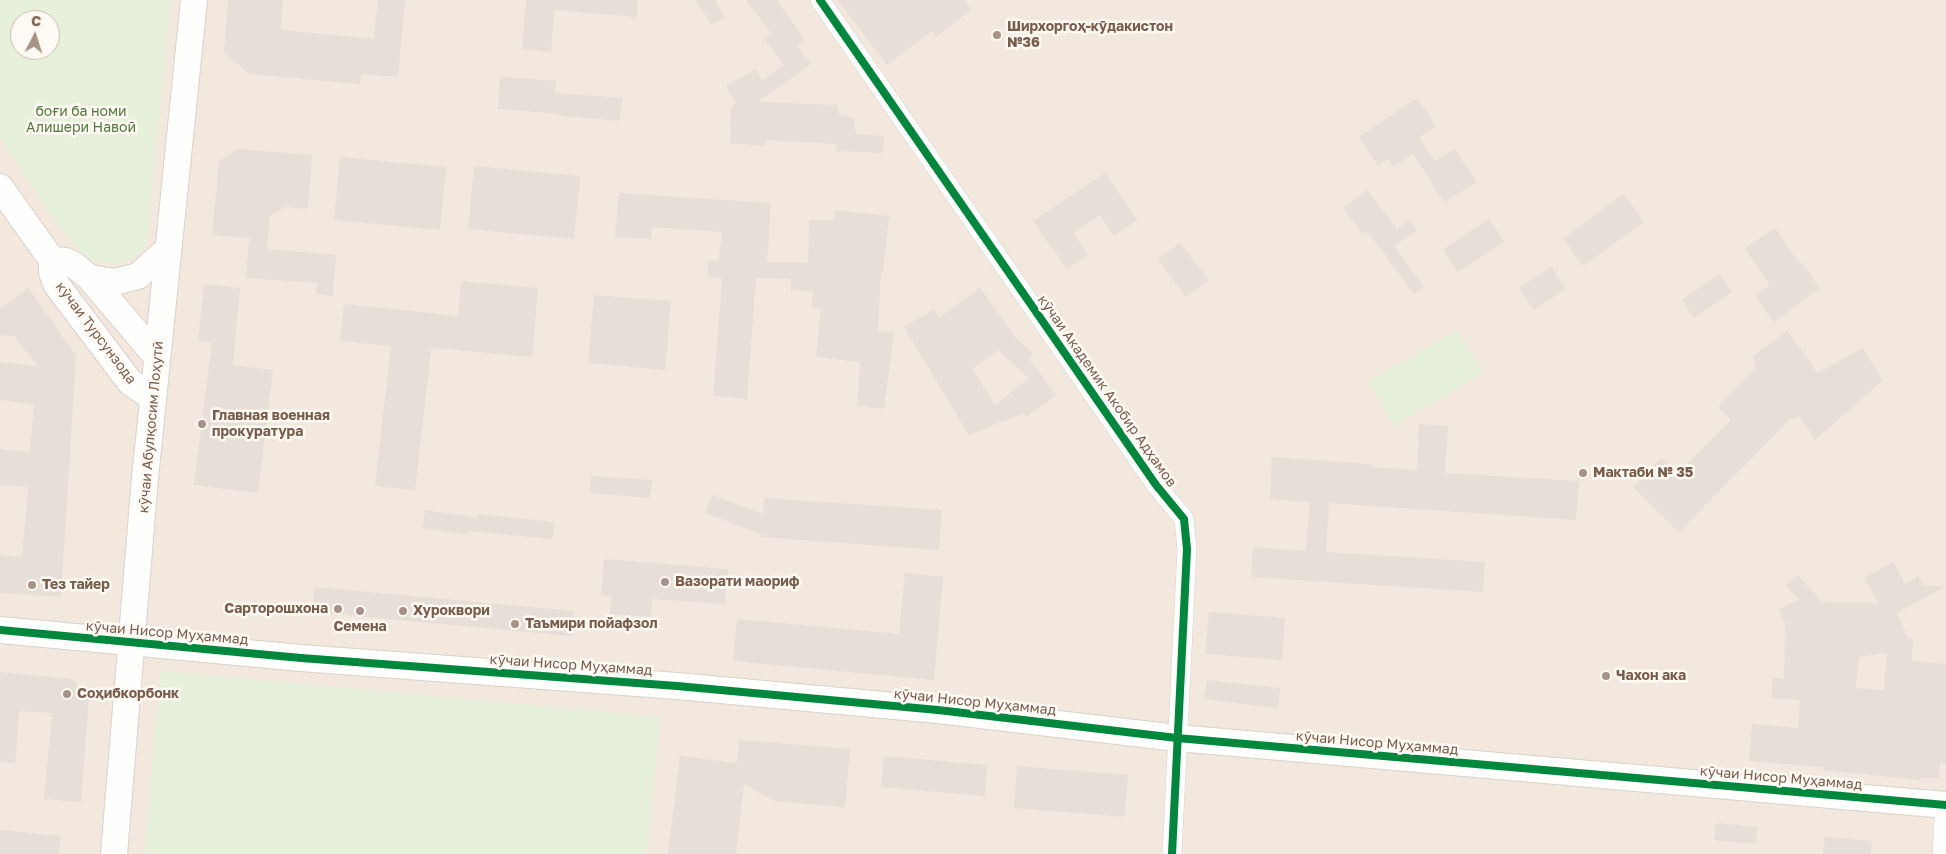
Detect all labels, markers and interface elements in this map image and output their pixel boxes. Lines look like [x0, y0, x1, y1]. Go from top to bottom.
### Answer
north arrow [10, 10, 60, 60]
text: С [31, 12, 42, 29]
place label: Ширхоргоҳ-кӯдакистон №36 [1007, 19, 1173, 52]
marker: Ширхоргоҳ-кӯдакистон №36 [991, 29, 1003, 41]
park label: боғи ба номи Алишери Навоӣ [26, 104, 136, 136]
street label: кӯчаи Турсунзода [52, 279, 140, 387]
street label: кӯчаи Академик Акобир Адҳамов [1034, 292, 1180, 490]
street label: кӯчаи Абулқосим Лоҳутӣ [135, 340, 167, 514]
place label: Главная военная прокуратура [212, 408, 330, 441]
marker: Главная военная прокуратура [196, 418, 208, 430]
place label: Мактаби № 35 [1593, 465, 1693, 481]
marker: Мактаби № 35 [1577, 467, 1589, 479]
place label: Вазорати маориф [675, 574, 800, 590]
marker: Вазорати маориф [659, 576, 671, 588]
place label: Тез тайер [42, 577, 110, 593]
marker: Тез тайер [26, 579, 38, 591]
place label: Сарторошхона [224, 601, 328, 617]
marker: Сарторошхона [332, 603, 344, 615]
place label: Хуроквори [413, 603, 490, 619]
marker: Семена [354, 605, 366, 617]
marker: Хуроквори [397, 605, 409, 617]
place label: Таъмири пойафзол [525, 616, 658, 632]
street label: кӯчаи Нисор Муҳаммад [85, 618, 249, 648]
marker: Таъмири пойафзол [509, 618, 521, 630]
place label: Семена [333, 619, 387, 635]
street label: кӯчаи Нисор Муҳаммад [489, 651, 653, 679]
place label: Чахон ака [1616, 668, 1686, 684]
marker: Чахон ака [1600, 670, 1612, 682]
street label: кӯчаи Нисор Муҳаммад [893, 685, 1057, 719]
place label: Соҳибкорбонк [77, 686, 179, 702]
marker: Соҳибкорбонк [61, 688, 73, 700]
street label: кӯчаи Нисор Муҳаммад [1295, 728, 1459, 758]
street label: кӯчаи Нисор Муҳаммад [1699, 763, 1863, 793]

